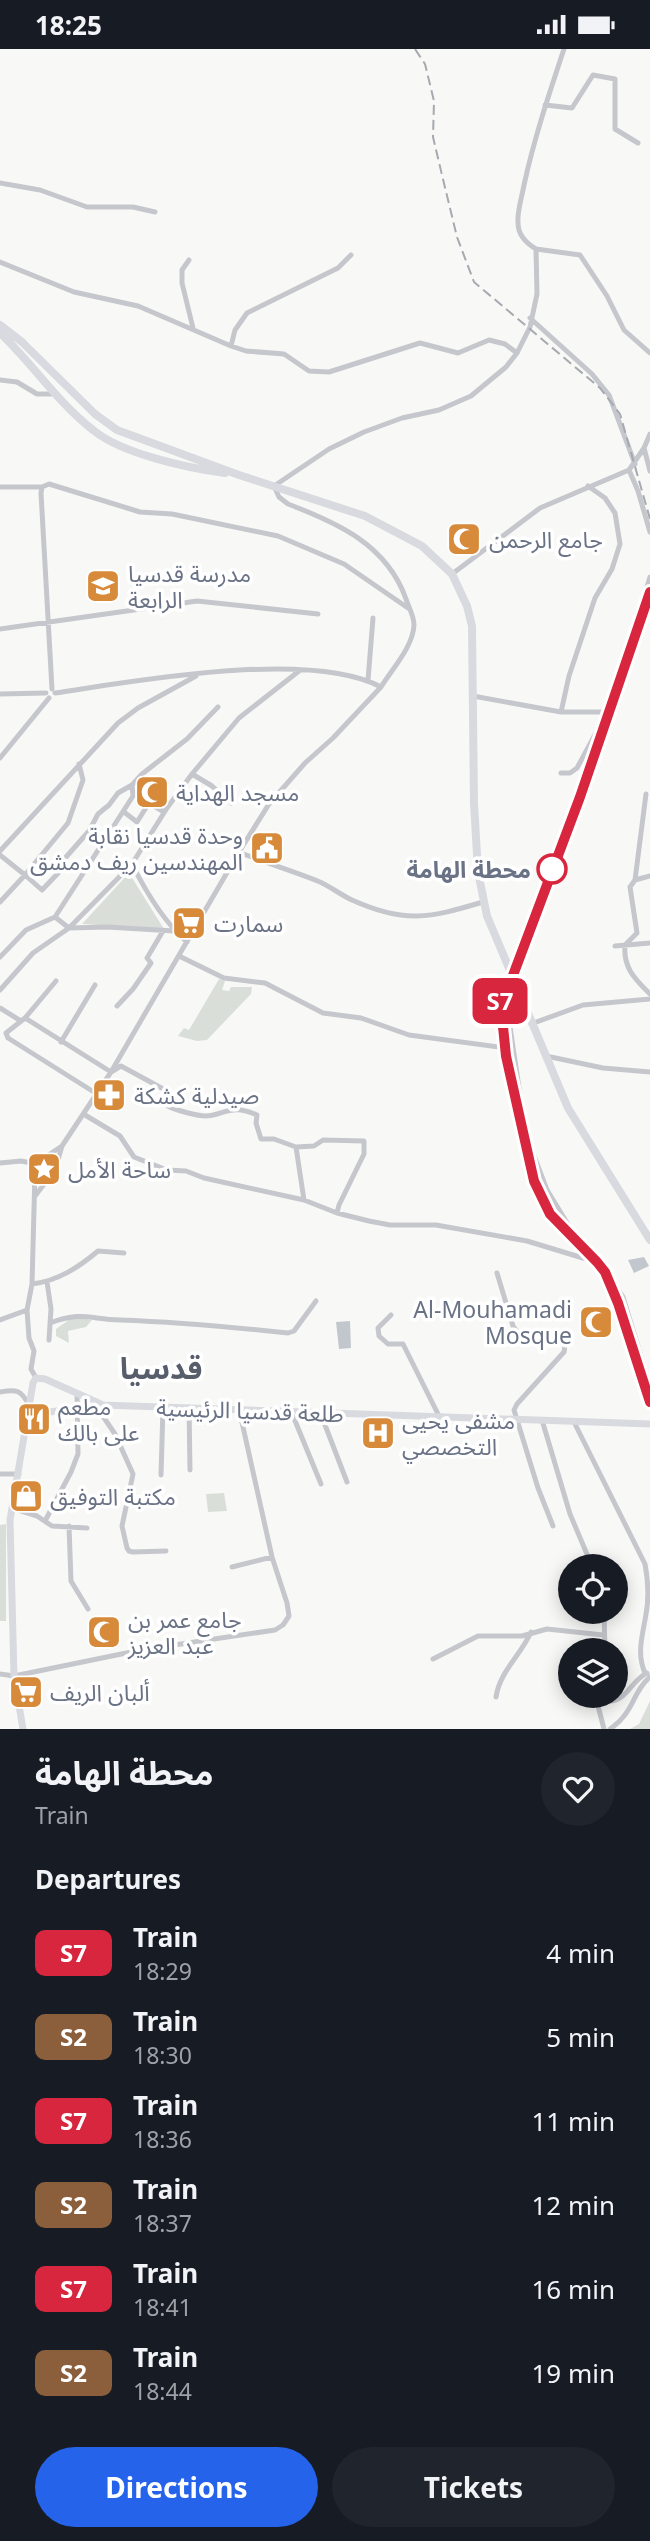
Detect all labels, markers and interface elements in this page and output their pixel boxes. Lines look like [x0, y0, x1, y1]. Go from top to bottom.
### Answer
text: 18:25 [35, 7, 102, 43]
mosque icon: جامع الرحمن [445, 520, 483, 558]
place label: جامع الرحمن [489, 523, 603, 557]
place label: مدرسة قدسيا الرابعة [128, 557, 251, 615]
school or university icon: مدرسة قدسيا الرابعة [84, 567, 122, 605]
mosque icon: مسجد الهداية [133, 773, 171, 811]
place label: مسجد الهداية [176, 776, 299, 808]
place label: وحدة قدسيا نقابة المهندسين ريف دمشق [30, 819, 243, 877]
public building icon: وحدة قدسيا نقابة المهندسين ريف دمشق [248, 829, 286, 867]
place label: محطة الهامة [407, 853, 531, 885]
marker: محطة الهامة [537, 854, 567, 884]
supermarket icon: سمارت [170, 904, 208, 942]
place label: سمارت [214, 907, 283, 939]
line badge: S7 [468, 978, 532, 1024]
text: S7 [487, 984, 513, 1017]
pharmacy icon: صيدلية كشكة [90, 1076, 128, 1114]
place label: صيدلية كشكة [134, 1079, 259, 1111]
place icon: ساحة الأمل [25, 1150, 63, 1188]
place label: ساحة الأمل [68, 1153, 171, 1185]
place label: Al-Mouhamadi Mosque [413, 1293, 572, 1351]
mosque icon: Al-Mouhamadi Mosque [577, 1303, 615, 1341]
district label: قدسيا [120, 1347, 202, 1388]
place label: مطعم على بالك [58, 1390, 139, 1448]
street label: طلعة قدسيا الرئيسية [156, 1391, 344, 1429]
restaurant icon: مطعم على بالك [15, 1400, 53, 1438]
place label: مشفى يحيى التخصصي [402, 1404, 515, 1464]
hospital icon: مشفى يحيى التخصصي [359, 1414, 397, 1452]
shop icon: مكتبة التوفيق [7, 1477, 45, 1515]
place label: مكتبة التوفيق [50, 1480, 176, 1512]
map controls [558, 1554, 628, 1708]
button: locate [558, 1554, 628, 1624]
place label: جامع عمر بن عبد العزيز [127, 1603, 241, 1661]
mosque icon: جامع عمر بن عبد العزيز [85, 1613, 123, 1651]
button: layers [558, 1638, 628, 1708]
supermarket icon: ألبان الريف [7, 1673, 45, 1711]
place label: ألبان الريف [50, 1676, 150, 1708]
text: محطة الهامة [35, 1750, 214, 1795]
button: heart [541, 1752, 615, 1826]
text: Train [35, 1799, 89, 1831]
text: Departures [35, 1861, 181, 1897]
text: Train [133, 1919, 198, 1955]
text: 4 min [546, 1935, 615, 1971]
text: S7 [60, 1936, 87, 1969]
text: 18:29 [133, 1955, 192, 1987]
text: Train [133, 2003, 198, 2039]
text: 5 min [546, 2019, 615, 2055]
text: S2 [60, 2020, 87, 2053]
text: 18:30 [133, 2039, 192, 2071]
text: Train [133, 2087, 198, 2123]
text: 11 min [531, 2103, 615, 2139]
text: S7 [60, 2104, 87, 2137]
text: 18:36 [133, 2123, 192, 2155]
text: Train [133, 2171, 198, 2207]
text: 12 min [531, 2187, 615, 2223]
text: S2 [60, 2188, 87, 2221]
text: 18:37 [133, 2207, 192, 2239]
text: Train [133, 2255, 198, 2291]
text: 16 min [531, 2271, 615, 2307]
text: S7 [60, 2272, 87, 2305]
text: 18:41 [133, 2291, 192, 2323]
text: Train [133, 2339, 198, 2375]
text: 19 min [531, 2355, 615, 2391]
text: S2 [60, 2356, 87, 2389]
text: 18:44 [133, 2375, 192, 2407]
button: Directions [35, 2447, 318, 2527]
button: Tickets [332, 2447, 615, 2527]

